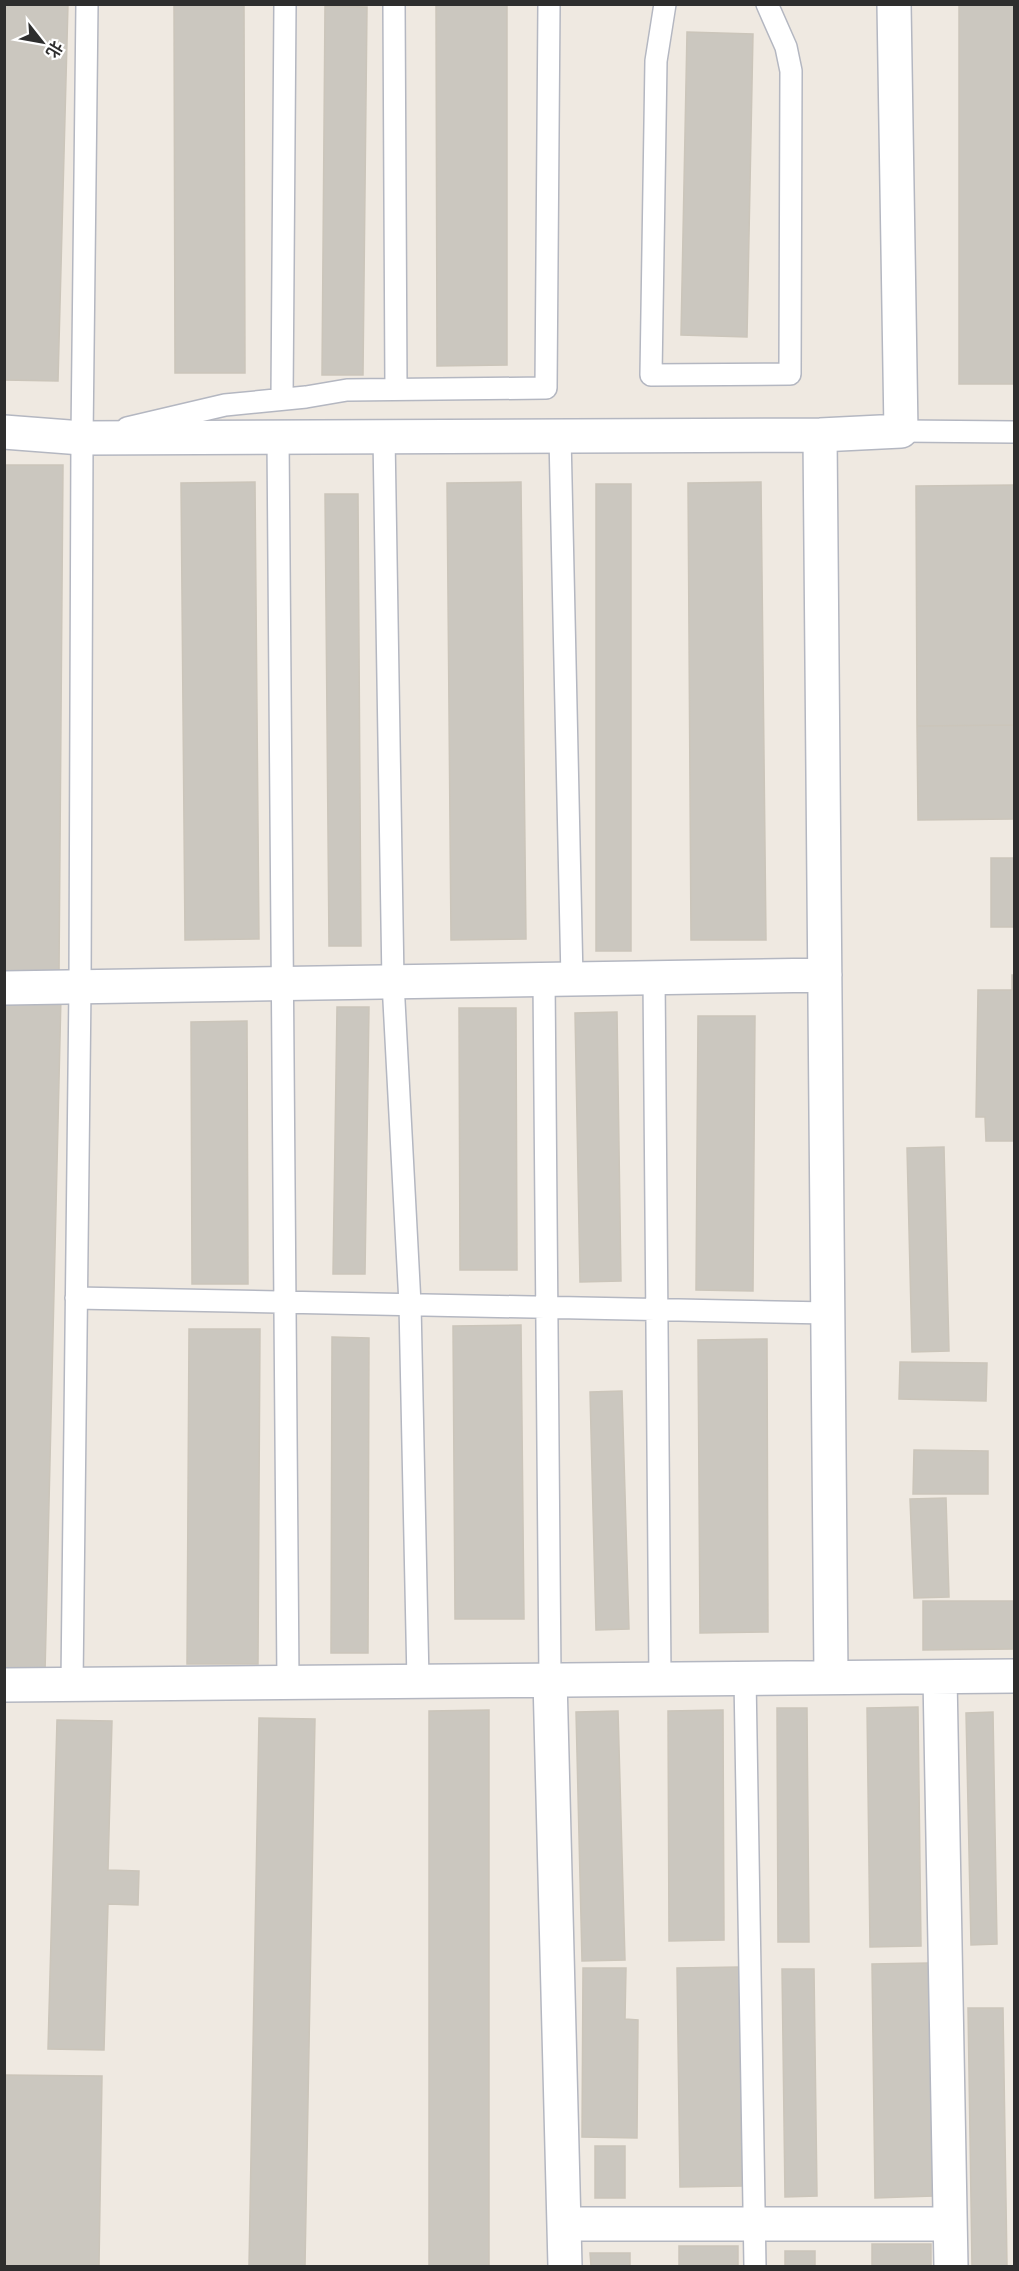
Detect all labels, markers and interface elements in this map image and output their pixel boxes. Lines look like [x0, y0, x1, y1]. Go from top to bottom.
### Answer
north arrow [12, 12, 72, 72]
text: 北 [42, 38, 67, 61]

